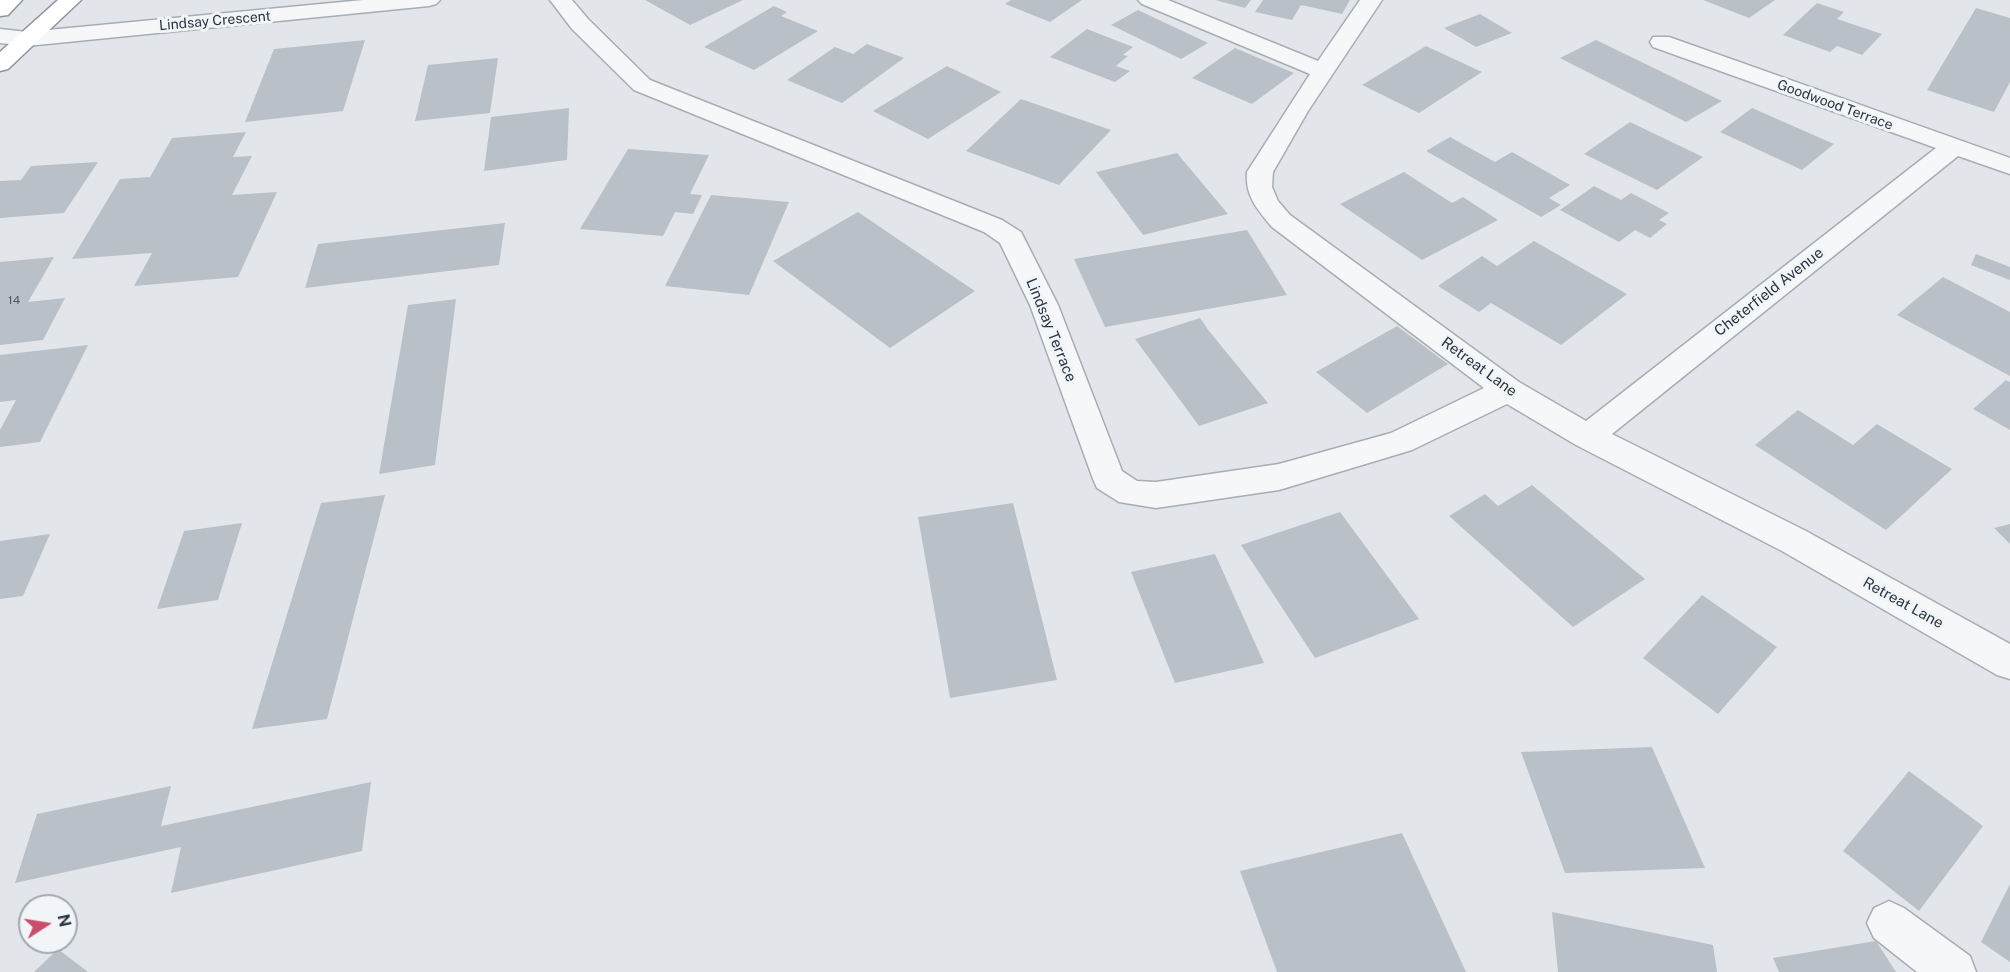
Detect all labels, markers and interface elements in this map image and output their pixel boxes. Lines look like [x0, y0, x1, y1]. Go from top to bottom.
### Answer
street label: Lindsay Crescent [158, 8, 272, 34]
street label: Goodwood Terrace [1775, 76, 1895, 134]
street label: Cheterfield Avenue [1711, 244, 1827, 340]
street label: Lindsay Terrace [1022, 276, 1080, 384]
house number: 14 [8, 293, 20, 307]
street label: Retreat Lane [1438, 333, 1520, 401]
street label: Retreat Lane [1860, 573, 1946, 633]
north arrow [18, 894, 78, 954]
text: N [54, 912, 75, 929]

